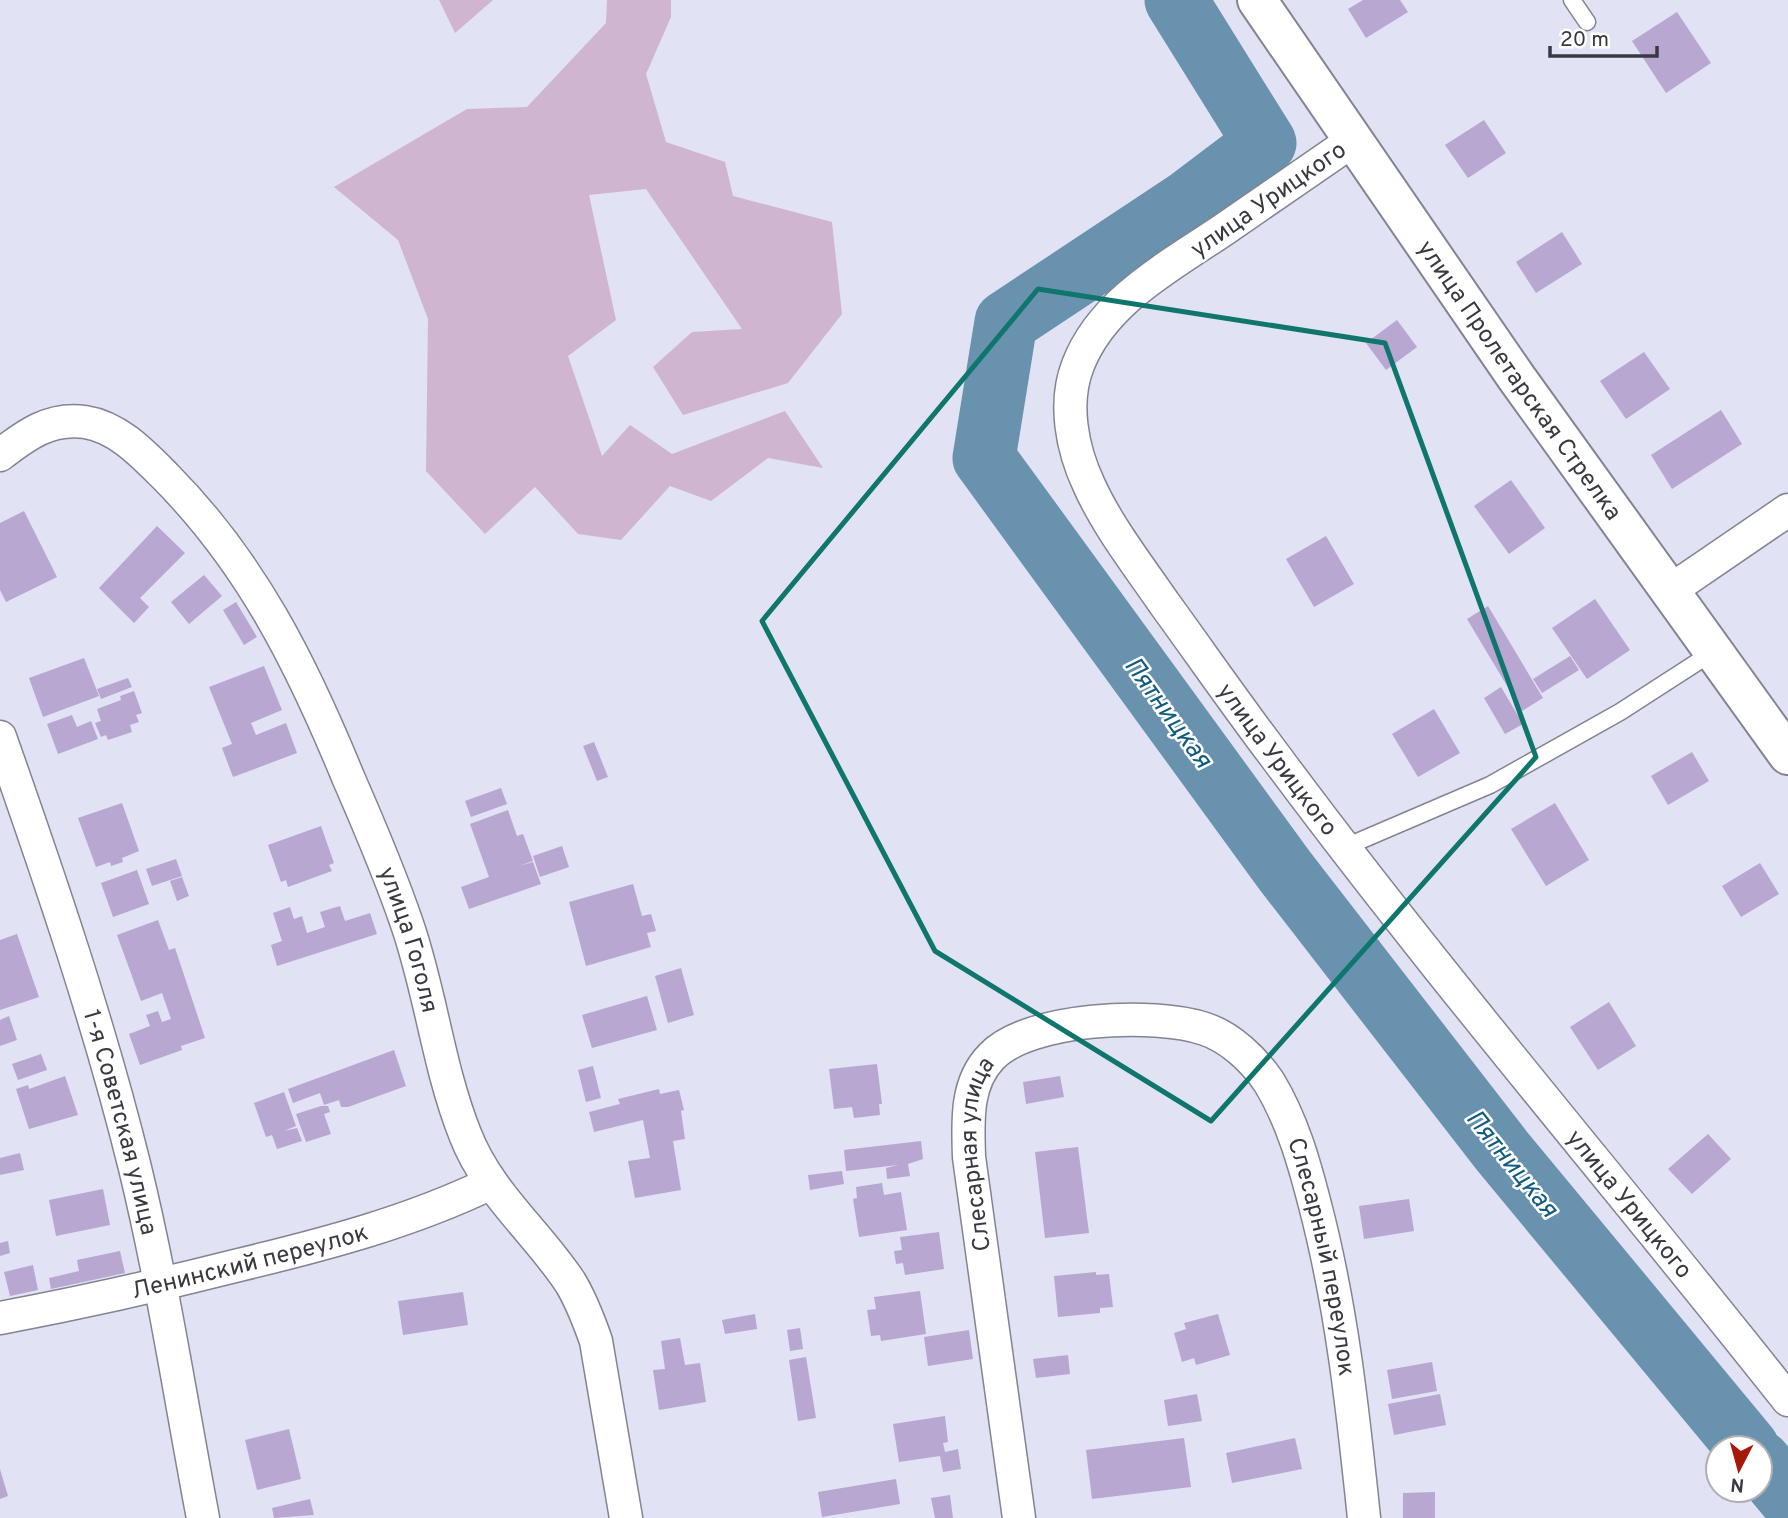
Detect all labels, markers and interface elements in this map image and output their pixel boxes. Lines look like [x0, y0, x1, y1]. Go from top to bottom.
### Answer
scale bar [1550, 14, 1657, 58]
text: 20 m [1560, 27, 1609, 54]
street label: улица Урицкого [1186, 136, 1353, 265]
street label: улица Пролетарская Стрелка [1410, 235, 1627, 527]
water label: Пятницкая [1116, 651, 1219, 776]
street label: улица Урицкого [1209, 678, 1343, 843]
street label: улица Гоголя [370, 863, 444, 1016]
street label: 1-я Советская улица [75, 1006, 163, 1238]
street label: Слесарная улица [955, 1052, 1002, 1253]
water label: Пятницкая [1457, 1104, 1565, 1226]
street label: улица Урицкого [1559, 1124, 1698, 1286]
street label: Слесарный переулок [1279, 1134, 1361, 1378]
street label: Ленинский переулок [129, 1218, 372, 1307]
north arrow [1704, 1434, 1774, 1504]
text: N [1729, 1471, 1745, 1497]

